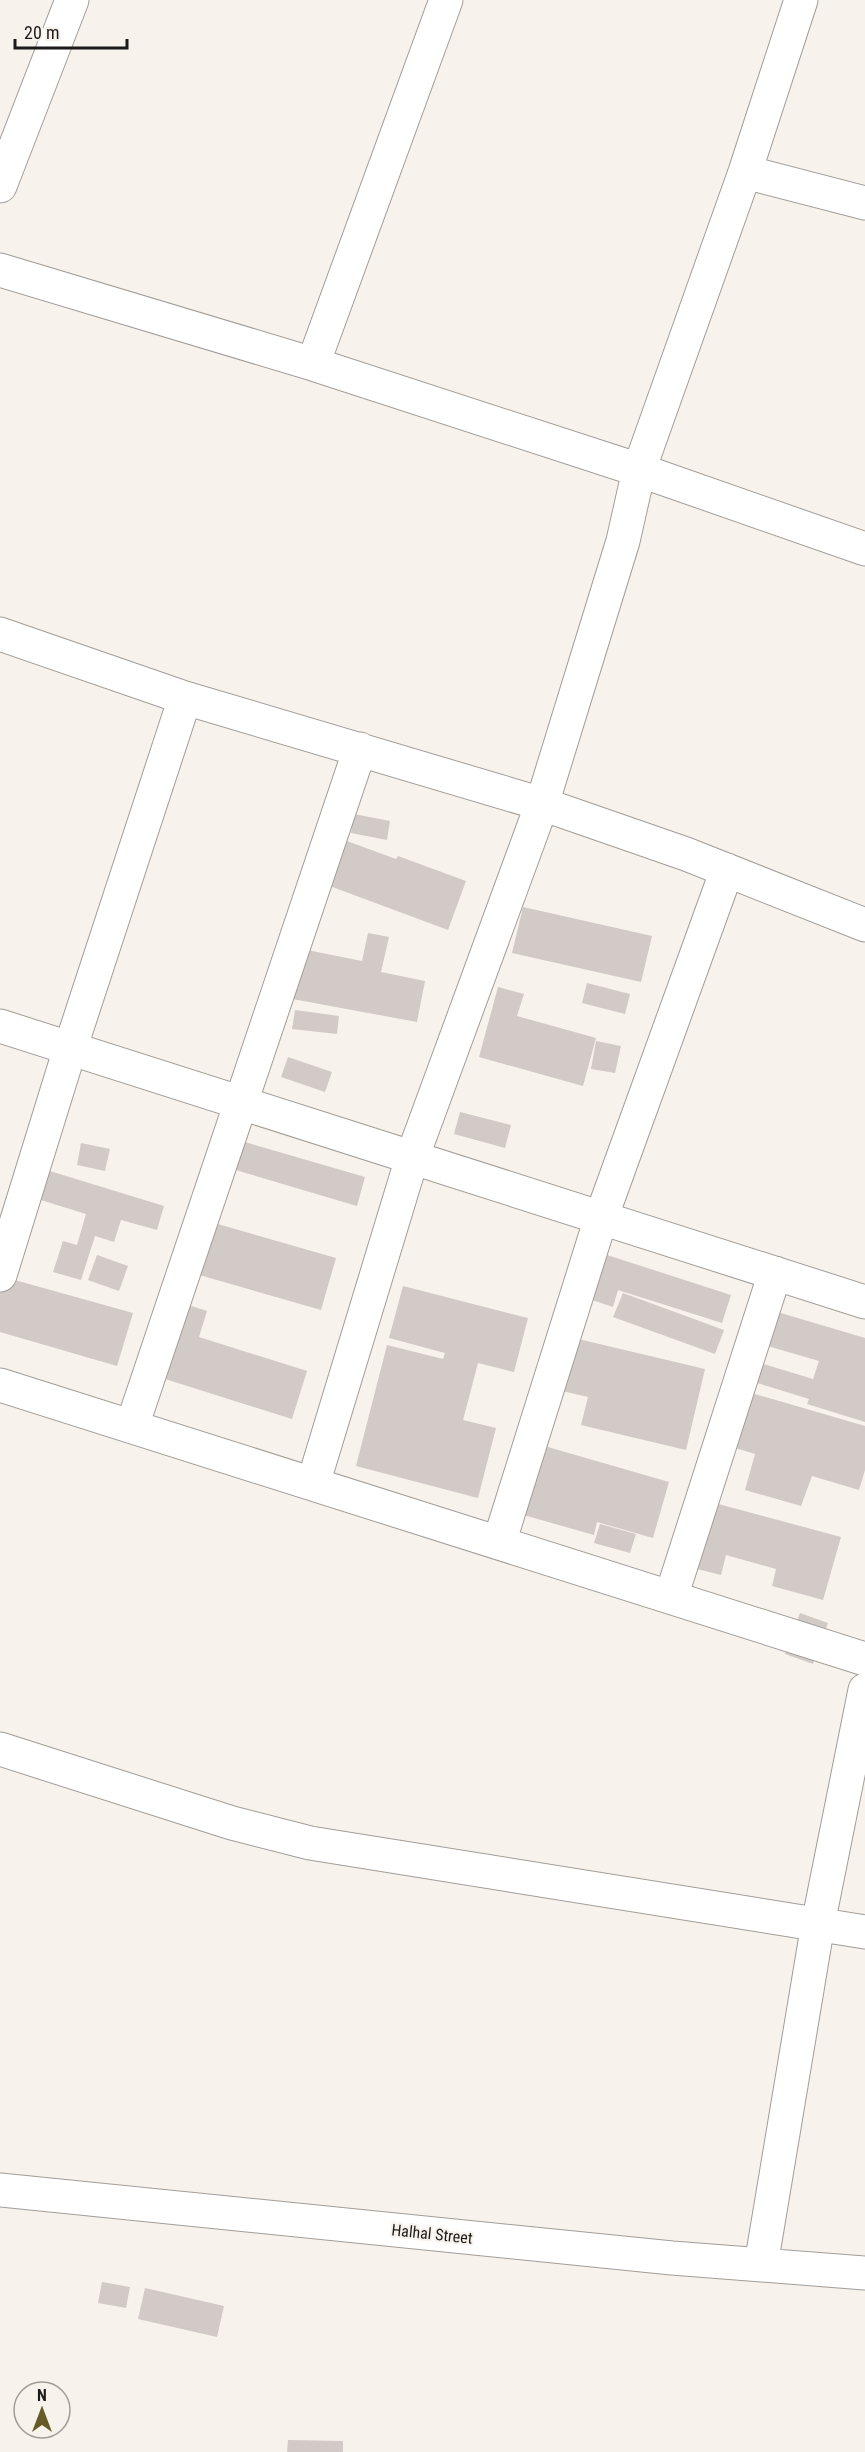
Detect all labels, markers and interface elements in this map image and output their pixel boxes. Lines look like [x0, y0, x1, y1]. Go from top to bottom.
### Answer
scale bar [15, 12, 128, 50]
text: 20 m [24, 22, 59, 43]
street label: Halhal Street [390, 2220, 474, 2248]
north arrow [12, 2380, 72, 2440]
text: N [37, 2386, 47, 2405]

